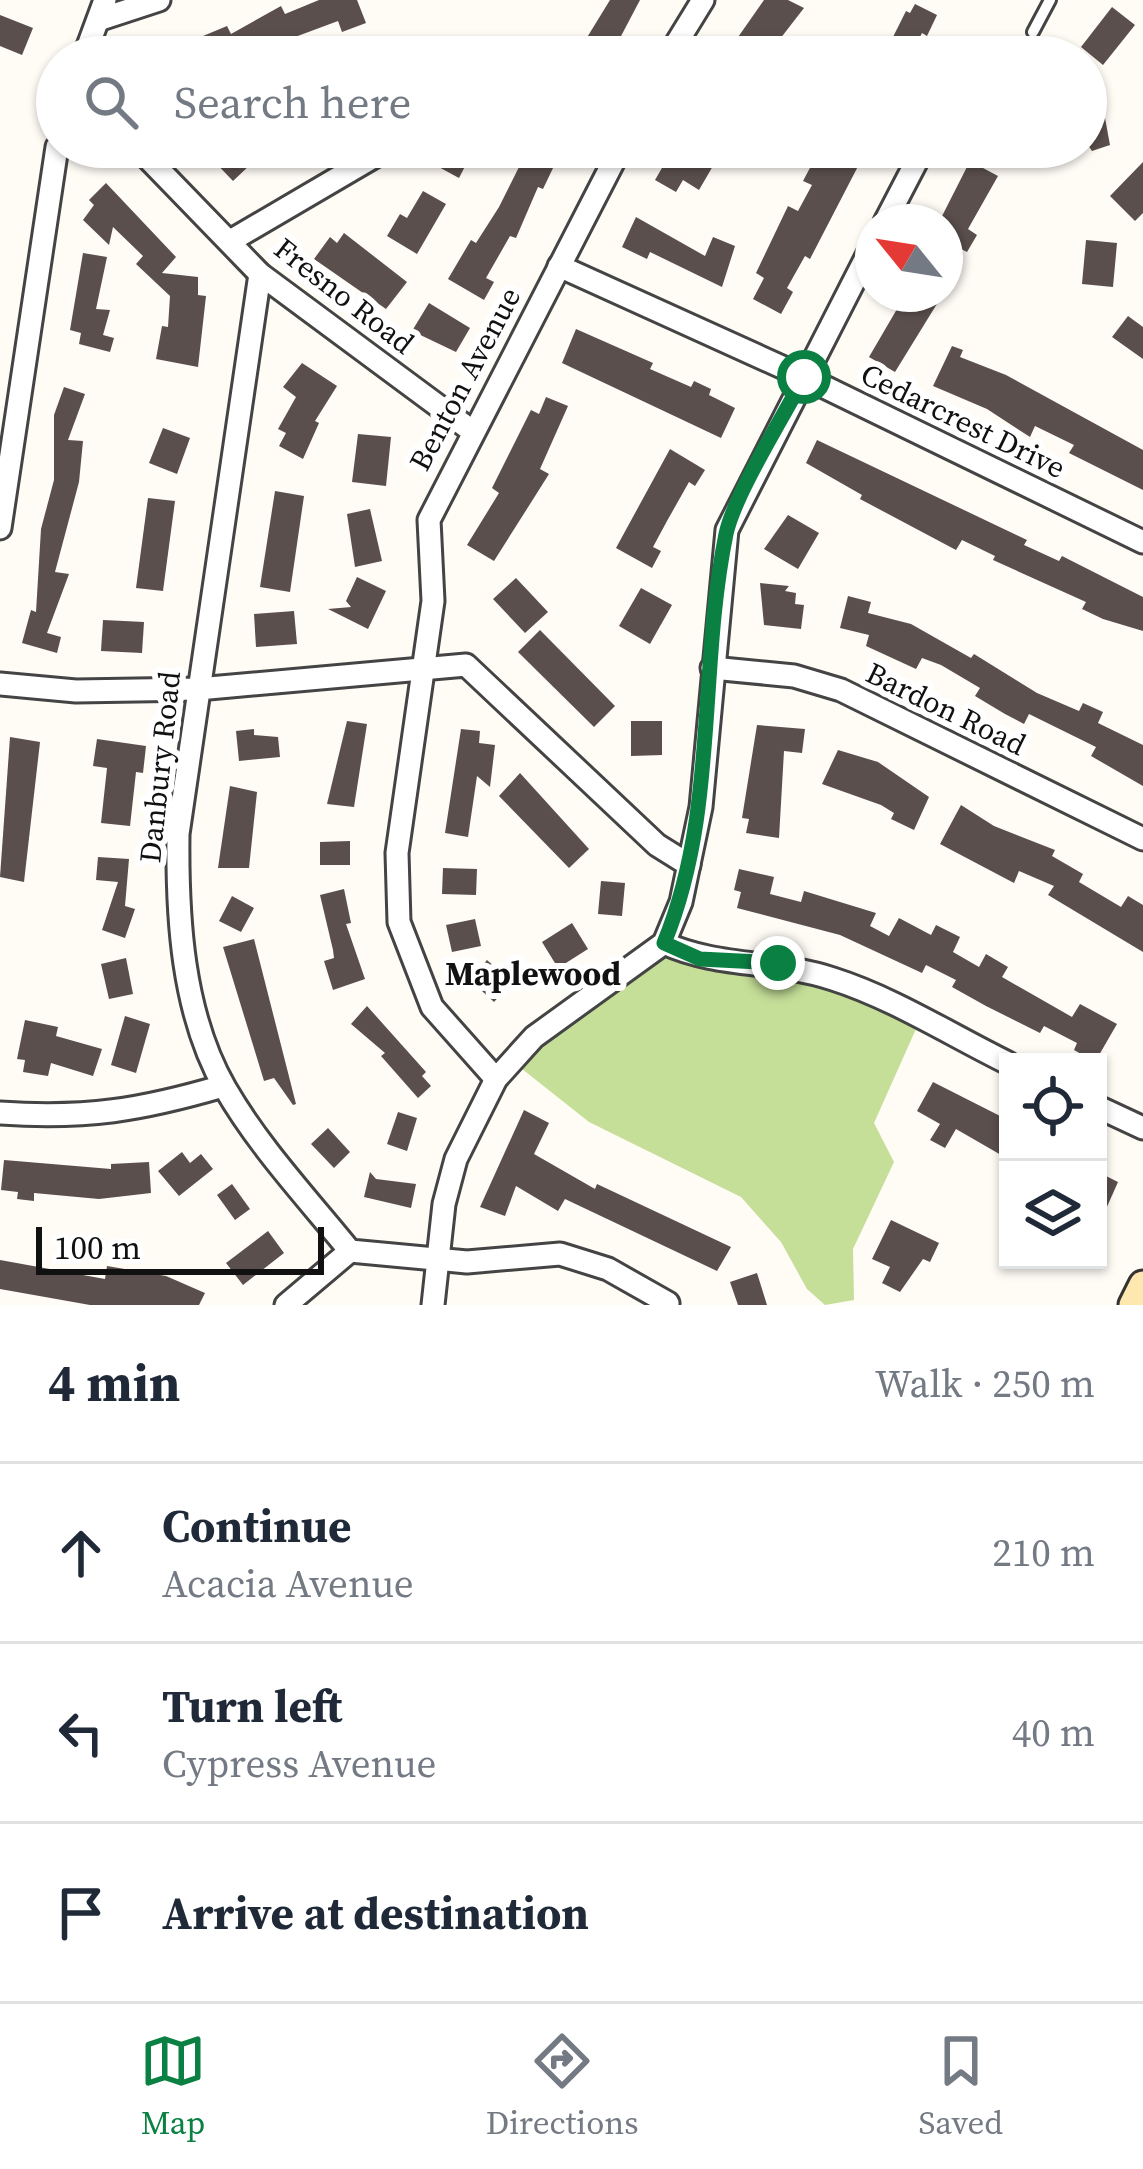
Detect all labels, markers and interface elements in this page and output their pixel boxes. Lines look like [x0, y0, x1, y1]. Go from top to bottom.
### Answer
search box [36, 36, 1107, 168]
icon: search [78, 69, 144, 135]
text: Search here [174, 71, 411, 133]
north arrow [855, 204, 963, 312]
street label: Fresno Road [266, 228, 423, 363]
street label: Benton Avenue [399, 280, 530, 478]
route start [777, 350, 831, 404]
street label: Cedarcrest Drive [854, 353, 1072, 488]
street label: Bardon Road [859, 652, 1033, 765]
street label: Danbury Road [129, 669, 190, 865]
route end [751, 936, 805, 990]
district label: Maplewood [445, 951, 621, 996]
map controls [999, 1053, 1107, 1269]
button: locate [999, 1053, 1107, 1161]
button: layers [999, 1161, 1107, 1269]
scale bar [36, 1221, 324, 1274]
text: 100 m [54, 1225, 141, 1270]
text: 4 min [48, 1348, 180, 1418]
text: Walk · 250 m [875, 1357, 1095, 1410]
text: Continue [162, 1495, 351, 1557]
icon: ahead [48, 1520, 114, 1586]
text: 210 m [992, 1526, 1095, 1579]
text: Acacia Avenue [162, 1557, 414, 1610]
text: Turn left [162, 1675, 342, 1737]
icon: left [48, 1700, 114, 1766]
text: 40 m [1012, 1706, 1095, 1759]
text: Cypress Avenue [162, 1737, 436, 1790]
icon: arrive [48, 1880, 114, 1946]
text: Arrive at destination [162, 1882, 589, 1944]
tab: Map [140, 2028, 206, 2145]
tab: Directions [486, 2028, 639, 2145]
tab: Saved [918, 2028, 1003, 2145]

